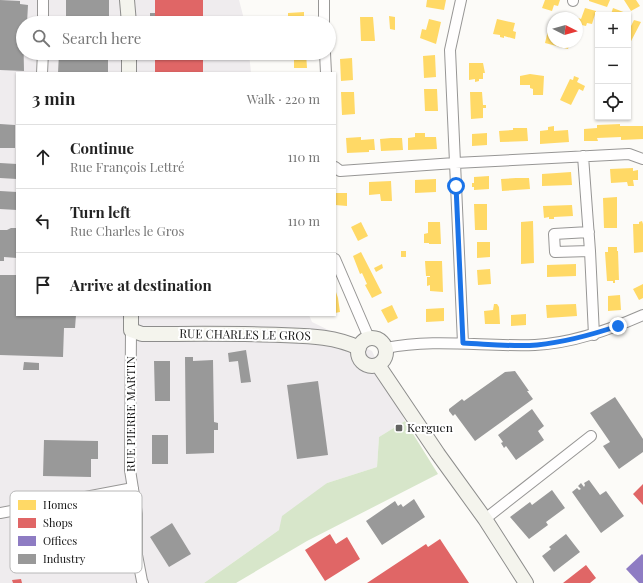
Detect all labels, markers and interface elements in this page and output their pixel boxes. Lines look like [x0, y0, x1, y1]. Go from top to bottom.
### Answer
north arrow [547, 12, 583, 48]
map controls [595, 12, 631, 120]
button: + [595, 12, 631, 48]
search box [16, 16, 336, 60]
icon: search [30, 27, 52, 49]
text: Search here [62, 28, 141, 48]
button: − [595, 48, 631, 84]
button: locate [595, 84, 631, 120]
text: 3 min [32, 87, 75, 109]
text: Walk · 220 m [247, 90, 320, 107]
text: Continue [70, 138, 134, 158]
icon: ahead [32, 146, 54, 168]
text: 110 m [288, 148, 320, 165]
text: Rue François Lettré [70, 158, 185, 175]
route start [447, 177, 465, 195]
text: Turn left [70, 202, 131, 222]
icon: left [32, 210, 54, 232]
text: 110 m [288, 212, 320, 229]
text: Rue Charles le Gros [70, 222, 184, 239]
icon: arrive [32, 274, 54, 296]
text: Arrive at destination [70, 275, 212, 295]
route end [609, 317, 627, 335]
street label: RUE CHARLES LE GROS [179, 325, 311, 343]
street label: RUE PIERRE MARTIN [122, 356, 138, 472]
place label: Kerguen [407, 419, 453, 435]
marker: Kerguen [394, 423, 404, 433]
legend [10, 491, 142, 573]
text: Homes [43, 497, 77, 512]
text: Shops [43, 515, 73, 530]
text: Offices [43, 533, 77, 548]
text: Industry [43, 551, 86, 566]

